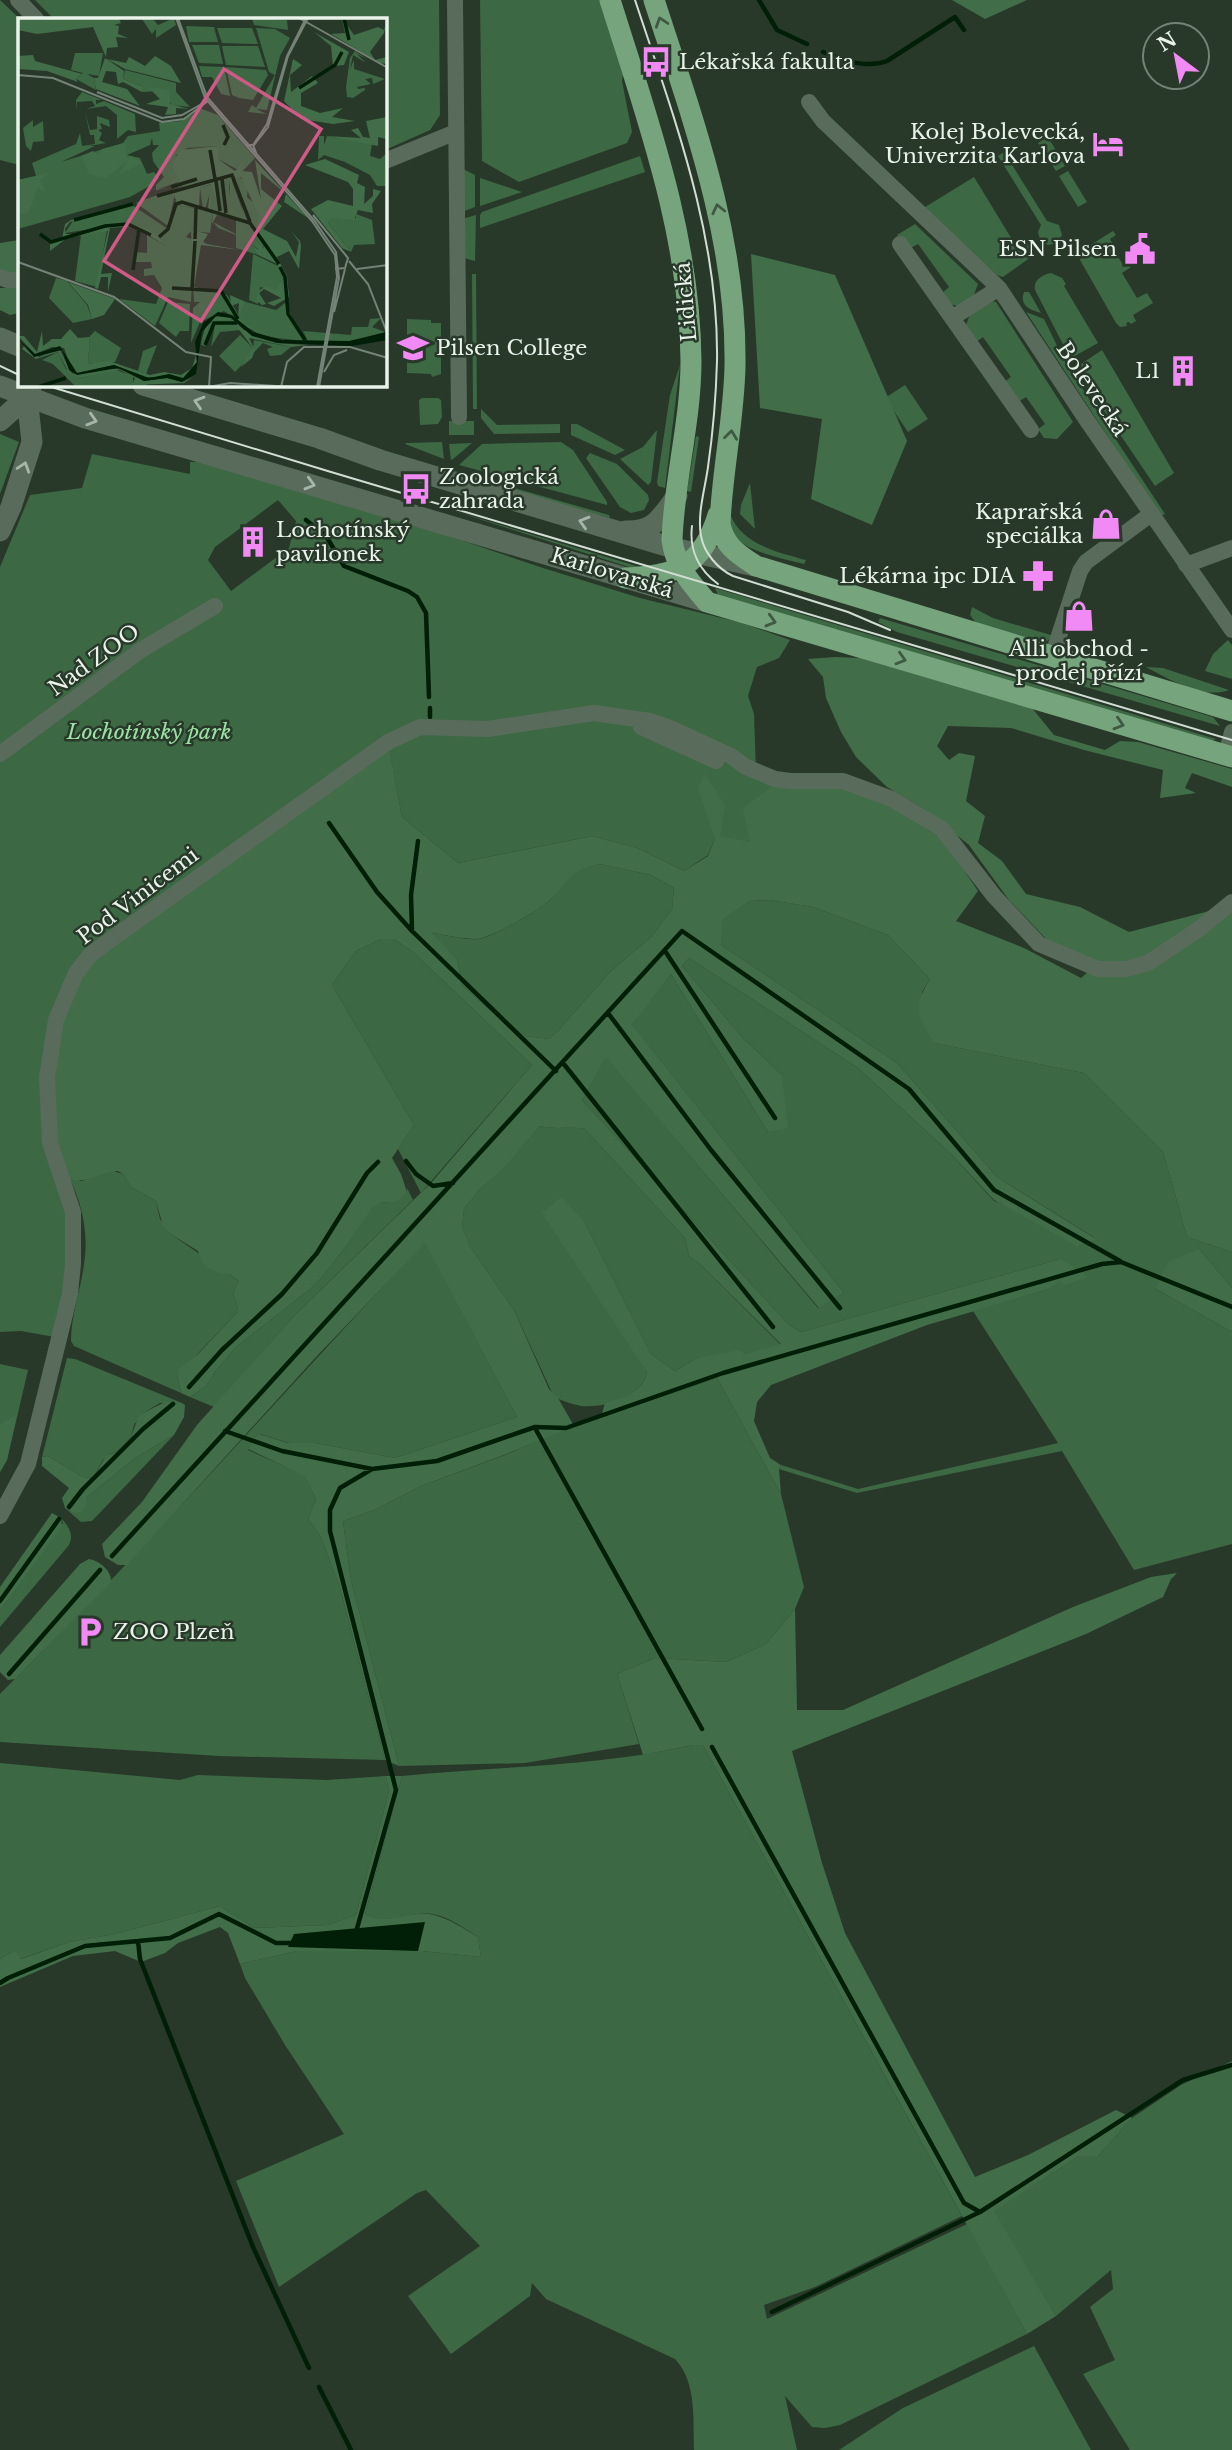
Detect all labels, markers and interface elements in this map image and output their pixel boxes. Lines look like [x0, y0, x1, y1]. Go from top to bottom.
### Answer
one-way arrow [655, 17, 670, 29]
inset map [18, 18, 387, 387]
north arrow [1141, 21, 1211, 91]
text: N [1154, 27, 1181, 56]
bus stop icon: Lékařská fakulta [639, 45, 673, 79]
place label: Lékařská fakulta [679, 49, 855, 75]
place label: Kolej Bolevecká, Univerzita Karlova [885, 119, 1085, 169]
hotel icon: Kolej Bolevecká, Univerzita Karlova [1091, 127, 1125, 161]
one-way arrow [711, 203, 726, 215]
public building icon: ESN Pilsen [1123, 232, 1157, 266]
place label: ESN Pilsen [999, 236, 1117, 262]
street label: Lidická [670, 261, 702, 343]
school or university icon: Pilsen College [396, 331, 430, 365]
place label: Pilsen College [436, 335, 587, 361]
street label: Bolevecká [1051, 337, 1133, 442]
building icon: L1 [1166, 354, 1200, 388]
place label: L1 [1135, 358, 1160, 384]
one-way arrow [193, 395, 205, 410]
one-way arrow [85, 411, 97, 426]
one-way arrow [723, 429, 738, 441]
one-way arrow [16, 461, 30, 474]
place label: Zoologická zahrada [439, 464, 559, 514]
bus stop icon: Zoologická zahrada [399, 472, 433, 506]
one-way arrow [304, 475, 316, 490]
place label: Kaprařská speciálka [975, 499, 1083, 549]
shop icon: Kaprařská speciálka [1089, 507, 1123, 541]
one-way arrow [579, 515, 591, 530]
place label: Lochotínský pavilonek [276, 517, 410, 567]
building icon: Lochotínský pavilonek [236, 525, 270, 559]
street label: Karlovarská [548, 542, 677, 604]
pharmacy icon: Lékárna ipc DIA [1021, 559, 1055, 593]
place label: Lékárna ipc DIA [839, 563, 1016, 589]
shop icon: Alli obchod - prodej přízí [1062, 599, 1096, 633]
one-way arrow [765, 612, 777, 627]
street label: Nad ZOO [44, 618, 144, 702]
place label: Alli obchod - prodej přízí [1008, 636, 1149, 686]
one-way arrow [895, 650, 907, 665]
one-way arrow [1113, 715, 1125, 730]
park label: Lochotínský park [66, 719, 231, 745]
street label: Pod Vinicemi [72, 842, 204, 950]
parking icon: ZOO Plzeň [73, 1615, 107, 1649]
place label: ZOO Plzeň [113, 1619, 234, 1645]

